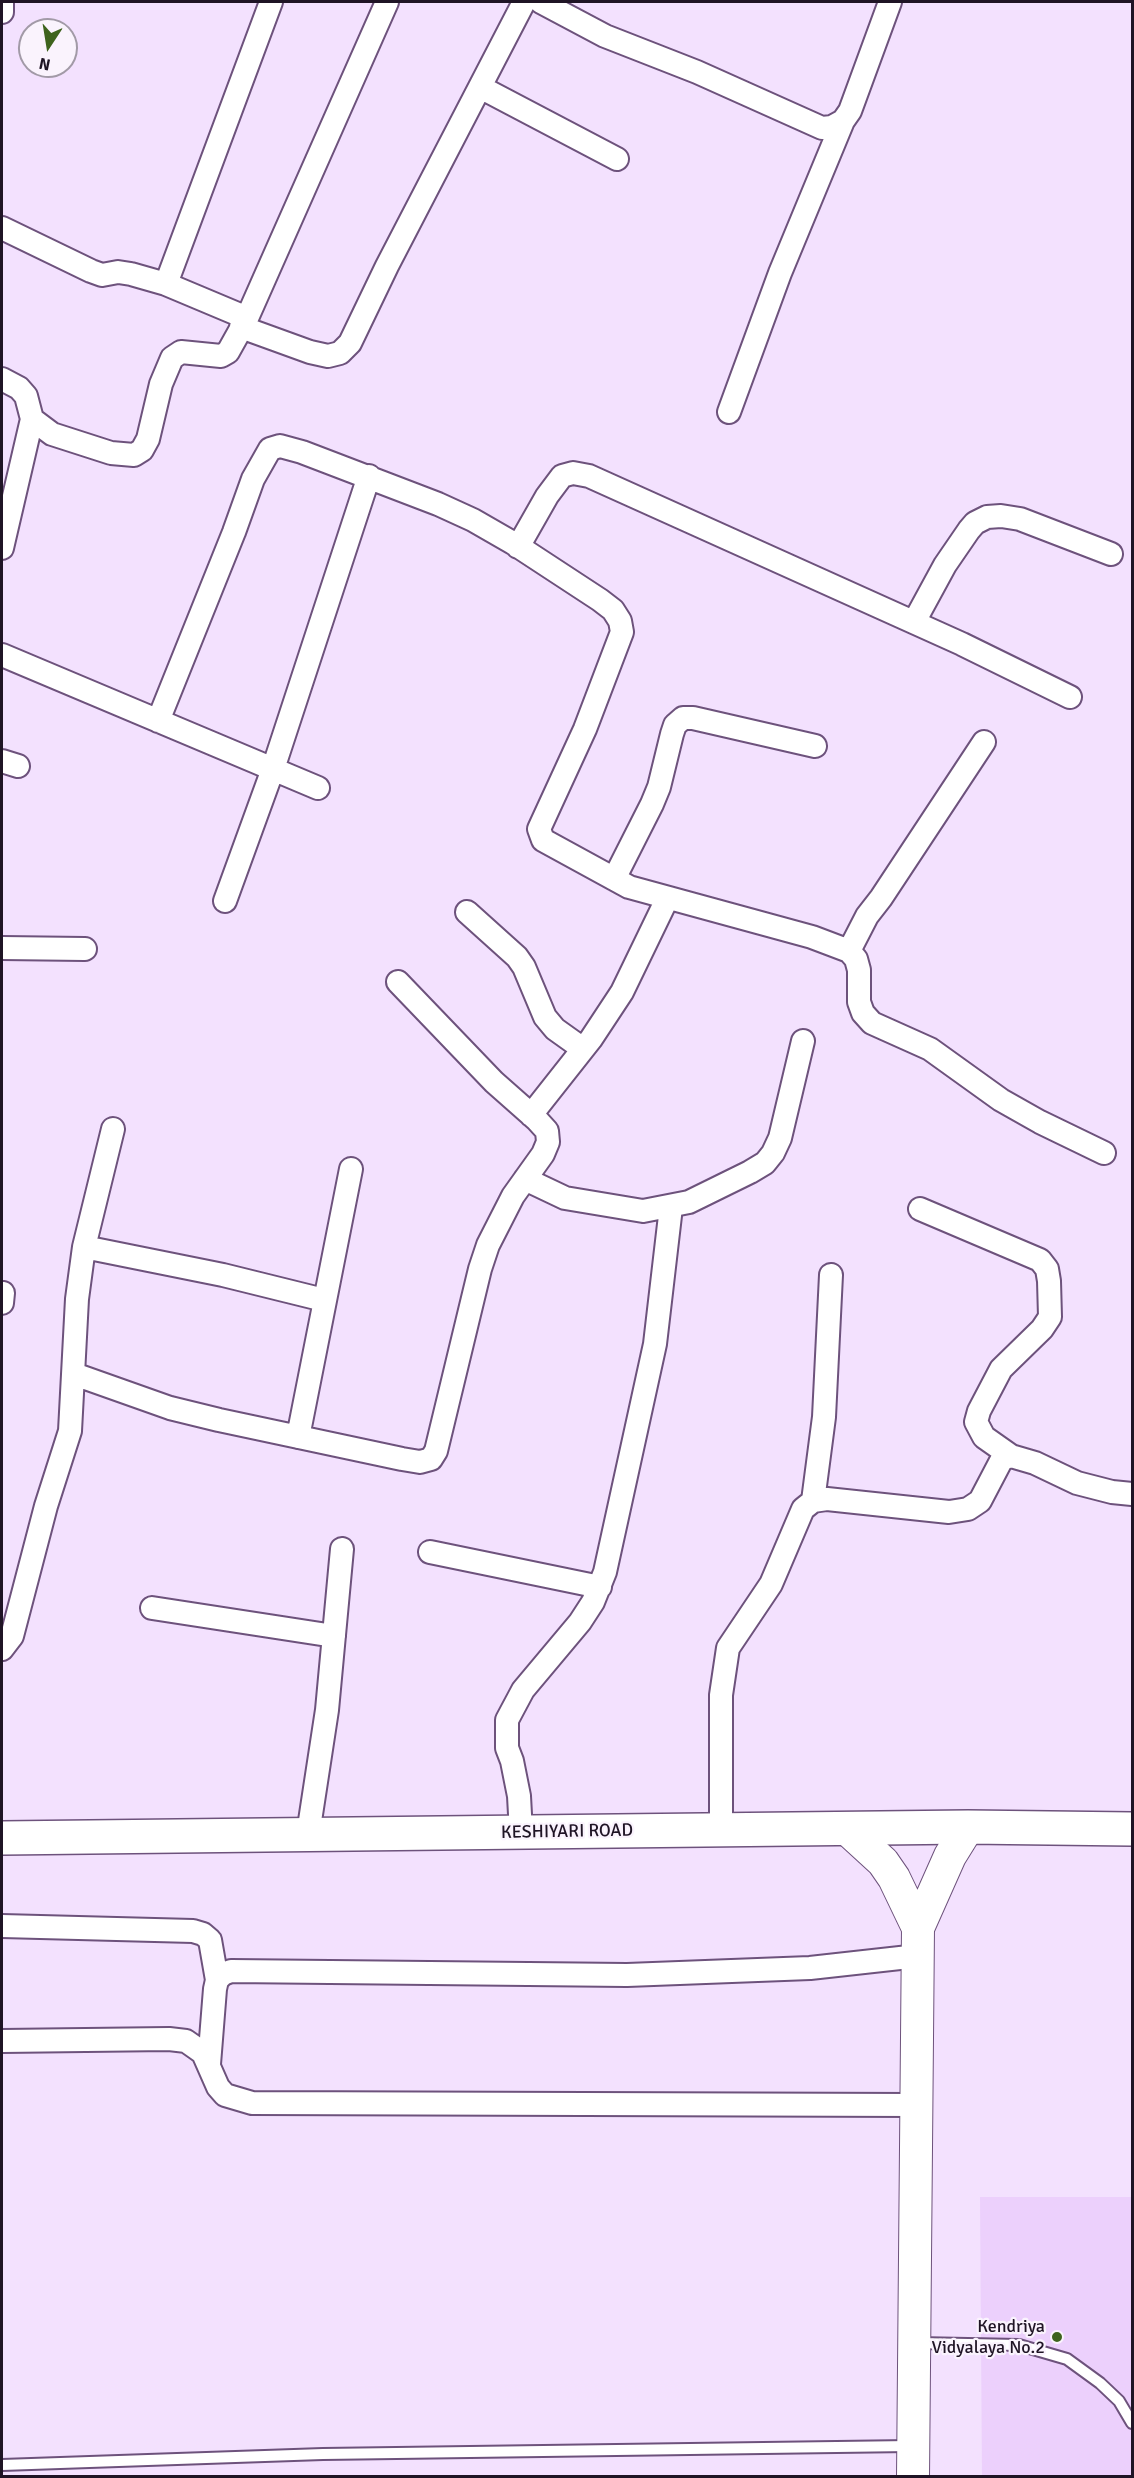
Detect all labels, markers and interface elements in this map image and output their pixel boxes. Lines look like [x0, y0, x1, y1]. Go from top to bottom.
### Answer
north arrow [18, 18, 78, 78]
text: N [37, 53, 52, 75]
street label: KESHIYARI ROAD [501, 1820, 633, 1844]
place label: Kendriya Vidyalaya No.2 [932, 2316, 1045, 2358]
marker: Kendriya Vidyalaya No.2 [1050, 2330, 1064, 2344]

